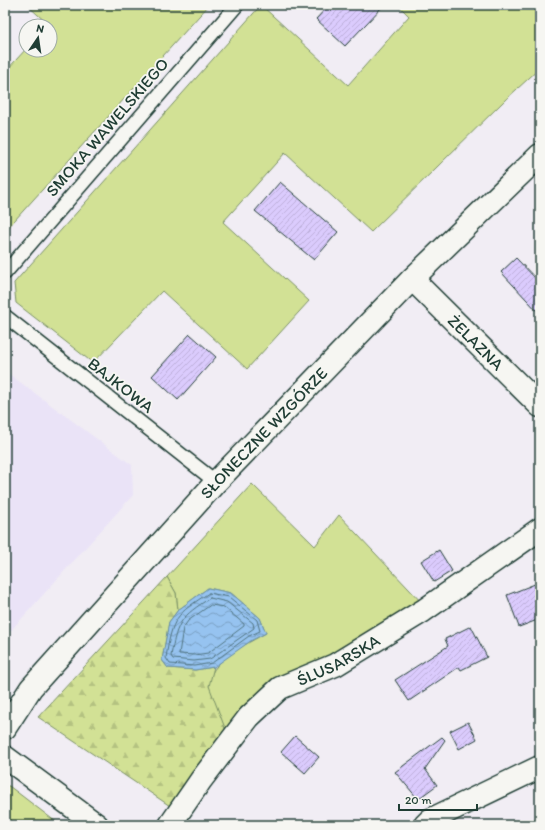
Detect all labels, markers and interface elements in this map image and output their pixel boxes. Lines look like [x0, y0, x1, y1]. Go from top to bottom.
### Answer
north arrow [18, 18, 58, 58]
text: N [35, 22, 45, 36]
street label: SMOKA WAWELSKIEGO [41, 54, 173, 200]
street label: ŻELAZNA [444, 310, 508, 374]
street label: BAJKOWA [84, 353, 158, 417]
street label: SŁONECZNE WZGÓRZE [196, 363, 331, 503]
street label: ŚLUSARSKA [294, 630, 383, 690]
scale bar [399, 786, 477, 812]
text: 20 m [405, 793, 432, 807]

